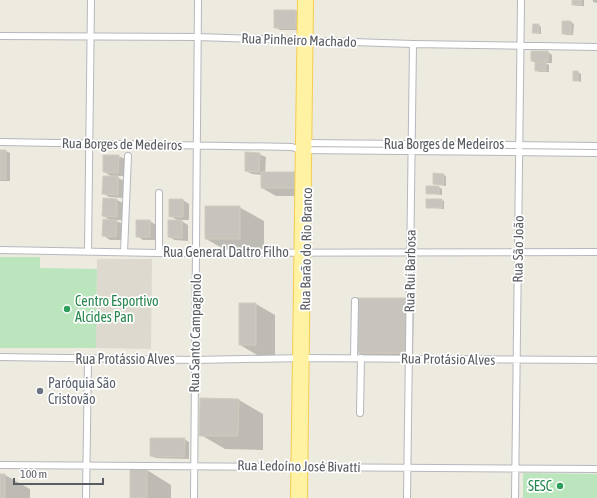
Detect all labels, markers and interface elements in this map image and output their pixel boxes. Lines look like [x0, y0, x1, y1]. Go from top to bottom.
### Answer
street label: Rua Pinheiro Machado [241, 30, 357, 50]
street label: Rua Borges de Medeiros [62, 135, 182, 153]
street label: Rua Borges de Medeiros [384, 136, 504, 152]
street label: Rua Barão do Rio Branco [297, 187, 315, 311]
street label: Rua São João [509, 215, 527, 283]
street label: Rua Rui Barbosa [401, 229, 419, 313]
street label: Rua General Daltro Filho [163, 244, 289, 260]
street label: Rua Santo Campagnolo [186, 273, 204, 393]
place label: Centro Esportivo Alcides Pan [75, 293, 159, 325]
marker: Centro Esportivo Alcides Pan [62, 304, 72, 314]
street label: Rua Protásio Alves [401, 350, 495, 368]
street label: Rua Protássio Alves [75, 351, 175, 367]
place label: Paróquia São Cristovão [48, 375, 116, 407]
marker: Paróquia São Cristovão [35, 386, 45, 396]
street label: Rua Ledoíno José Bivatti [237, 457, 361, 475]
scale bar [14, 460, 103, 486]
text: 100 m [20, 467, 47, 481]
place label: SESC [528, 478, 553, 494]
marker: SESC [555, 481, 565, 491]

